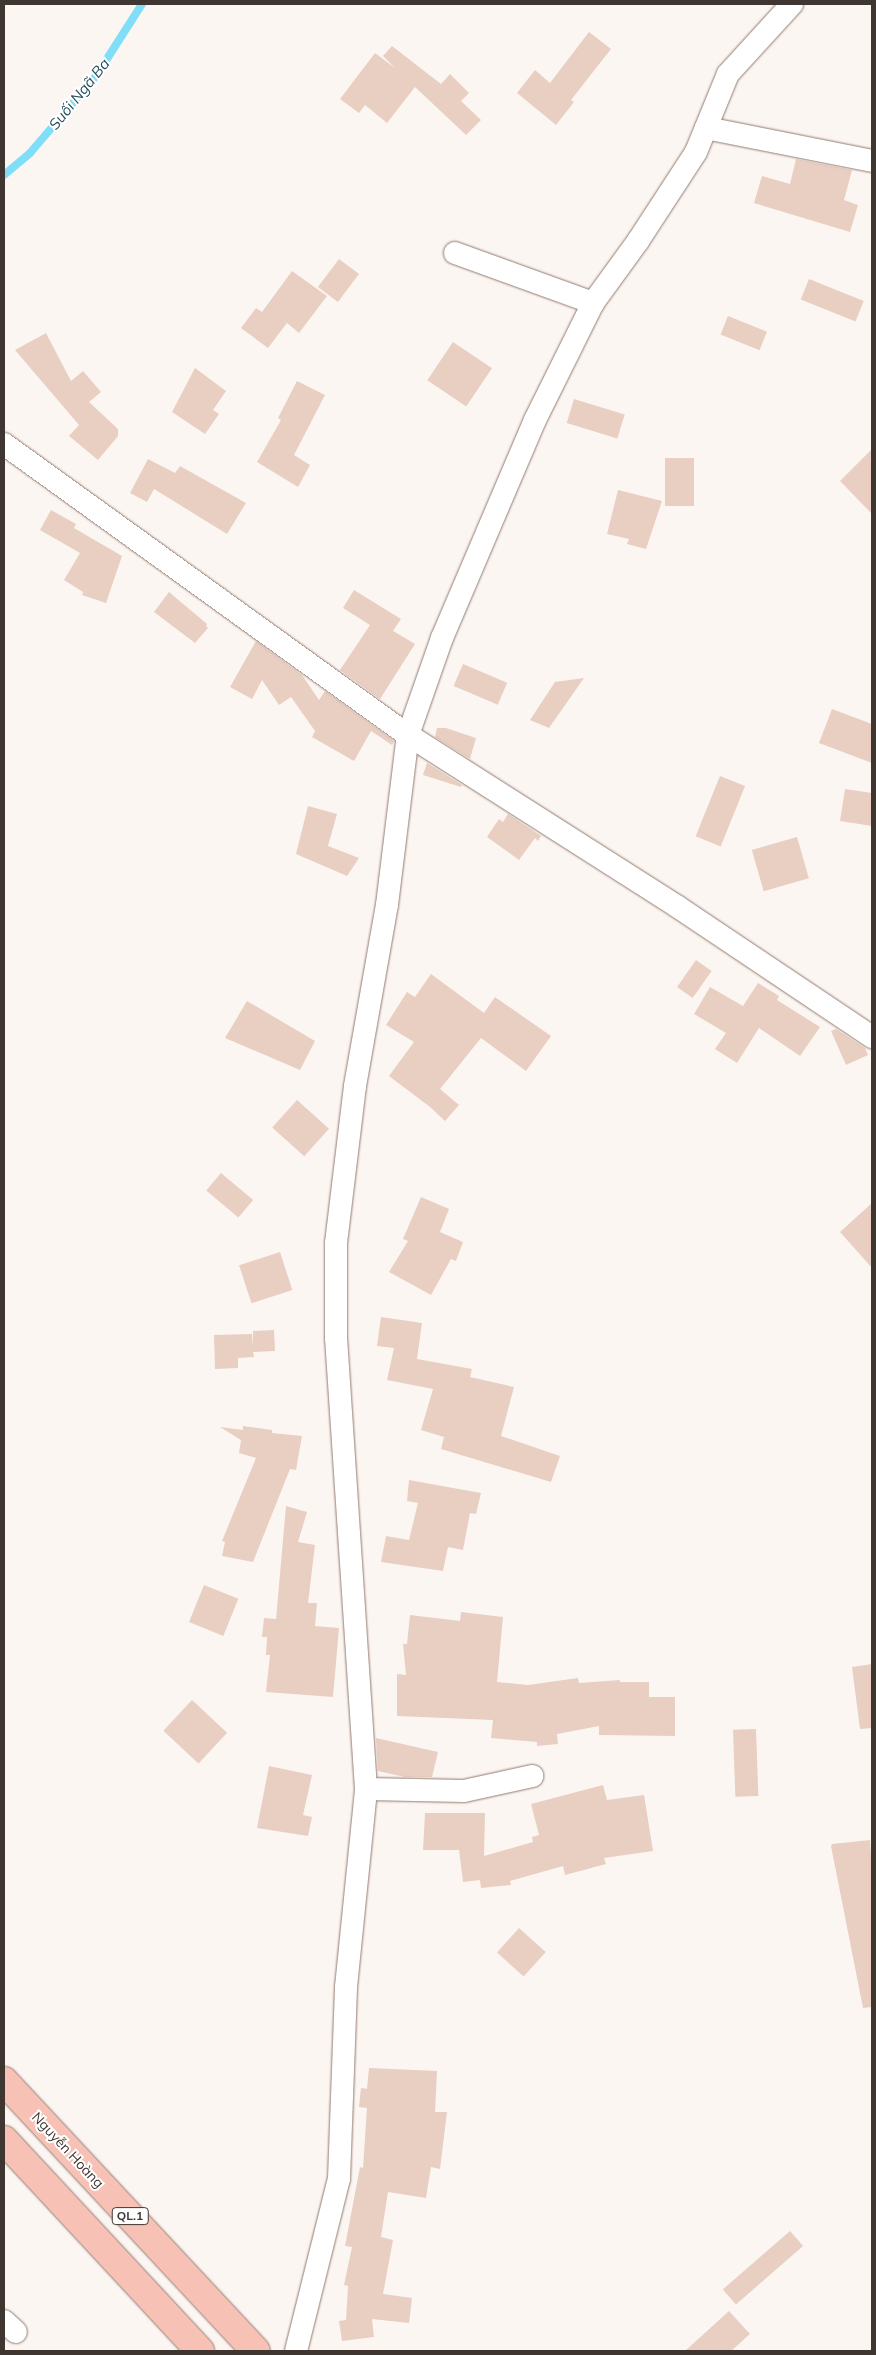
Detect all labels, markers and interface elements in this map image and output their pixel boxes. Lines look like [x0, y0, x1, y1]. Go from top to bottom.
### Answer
water label: Suối Ngã Ba [45, 55, 113, 133]
street label: Nguyễn Hoàng [29, 2109, 107, 2191]
road number: QL.1 [111, 2206, 149, 2226]

